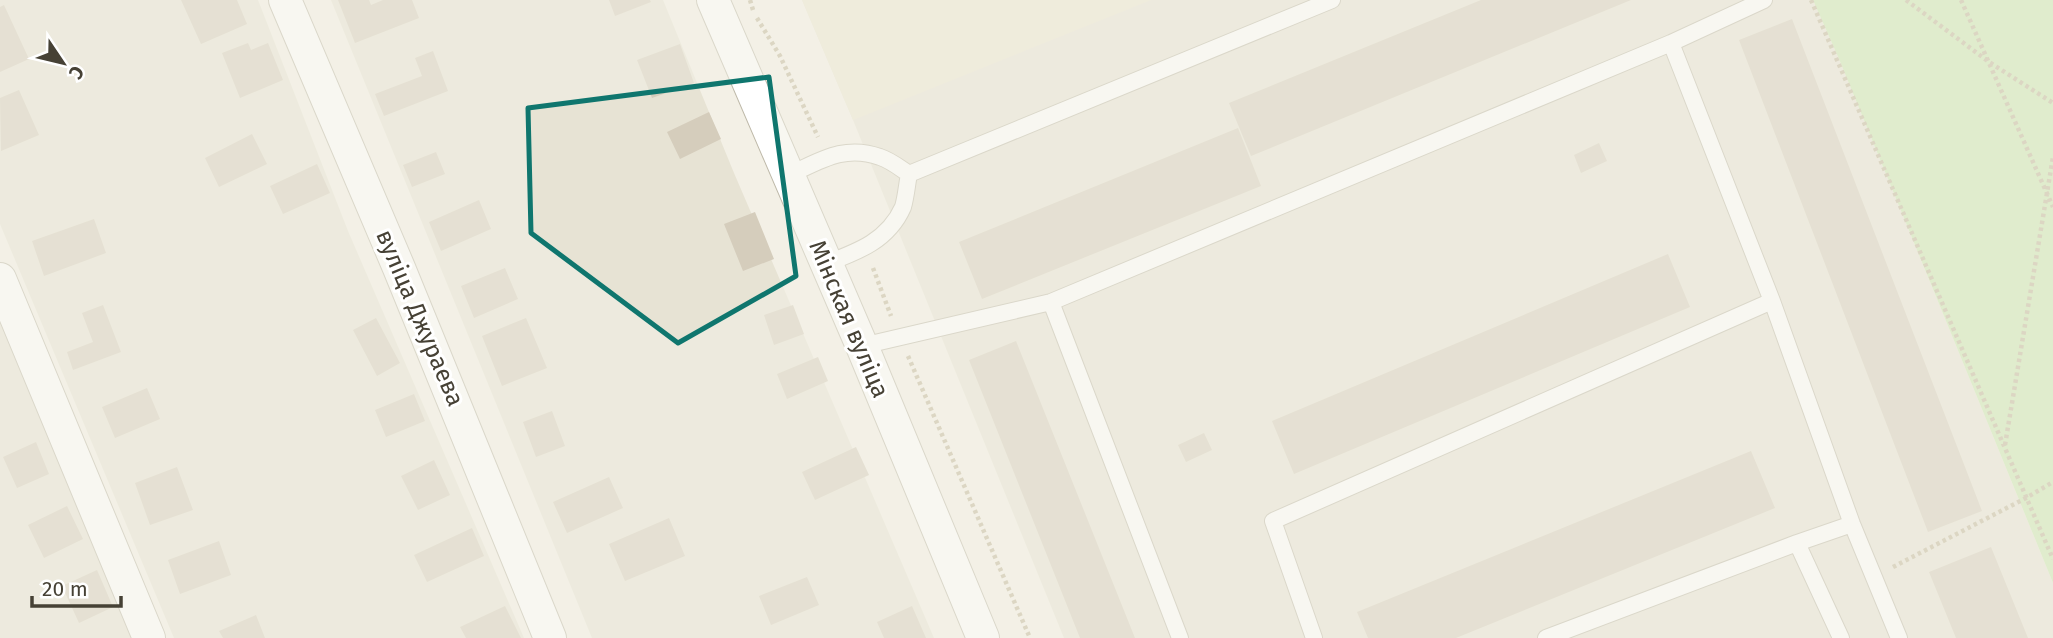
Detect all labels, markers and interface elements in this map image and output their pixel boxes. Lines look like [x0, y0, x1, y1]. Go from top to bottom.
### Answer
north arrow [28, 28, 98, 98]
text: С [64, 61, 89, 84]
street label: вуліца Джураева [370, 226, 470, 410]
street label: Мінская вуліца [803, 236, 895, 402]
scale bar [32, 564, 121, 608]
text: 20 m [42, 576, 88, 602]

